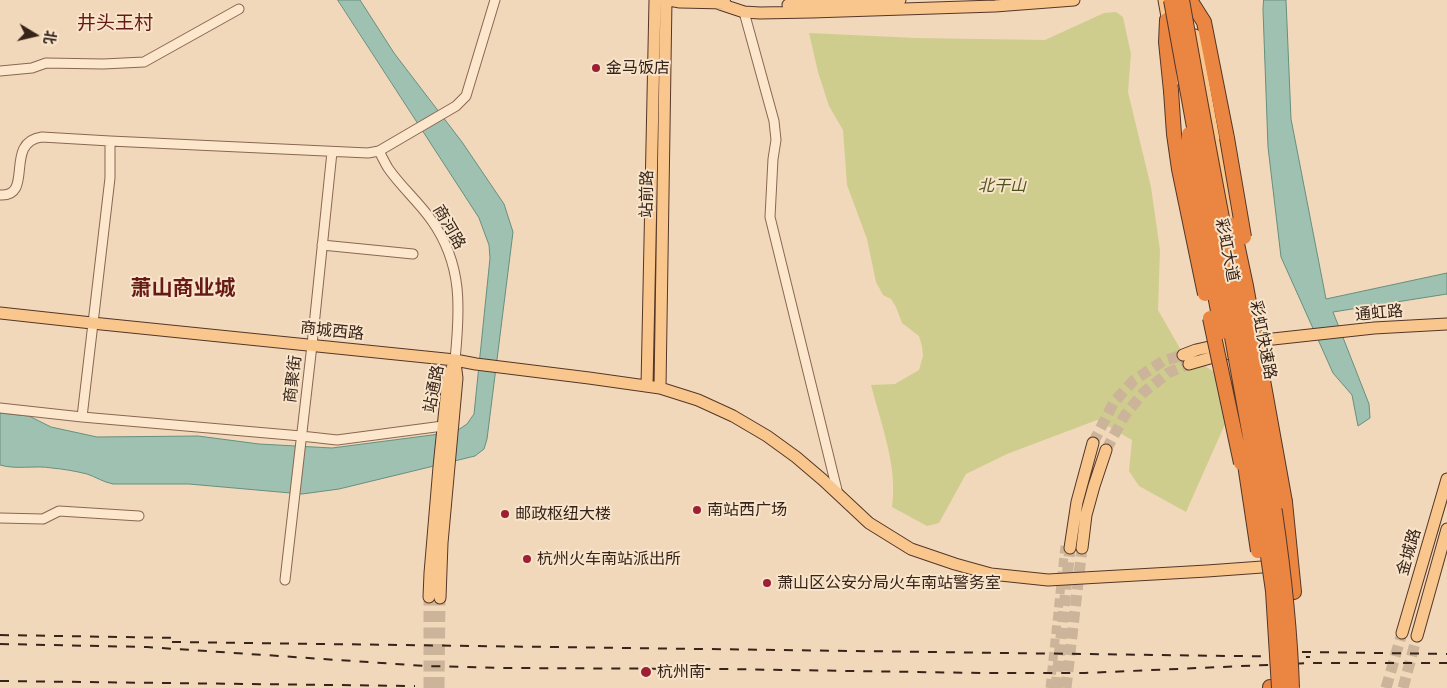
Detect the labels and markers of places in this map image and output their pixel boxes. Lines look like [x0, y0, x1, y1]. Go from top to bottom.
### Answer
place label: 金马饭店 [606, 58, 670, 78]
marker: 金马饭店 [590, 62, 602, 74]
place label: 南站西广场 [707, 500, 787, 520]
place label: 邮政枢纽大楼 [515, 504, 611, 524]
marker: 南站西广场 [691, 504, 703, 516]
marker: 邮政枢纽大楼 [499, 508, 511, 520]
place label: 杭州火车南站派出所 [537, 549, 681, 569]
marker: 杭州火车南站派出所 [521, 553, 533, 565]
place label: 萧山区公安分局火车南站警务室 [777, 573, 1001, 593]
marker: 萧山区公安分局火车南站警务室 [761, 577, 773, 589]
place label: 杭州南 [657, 662, 705, 682]
marker: 杭州南 [639, 665, 653, 679]

